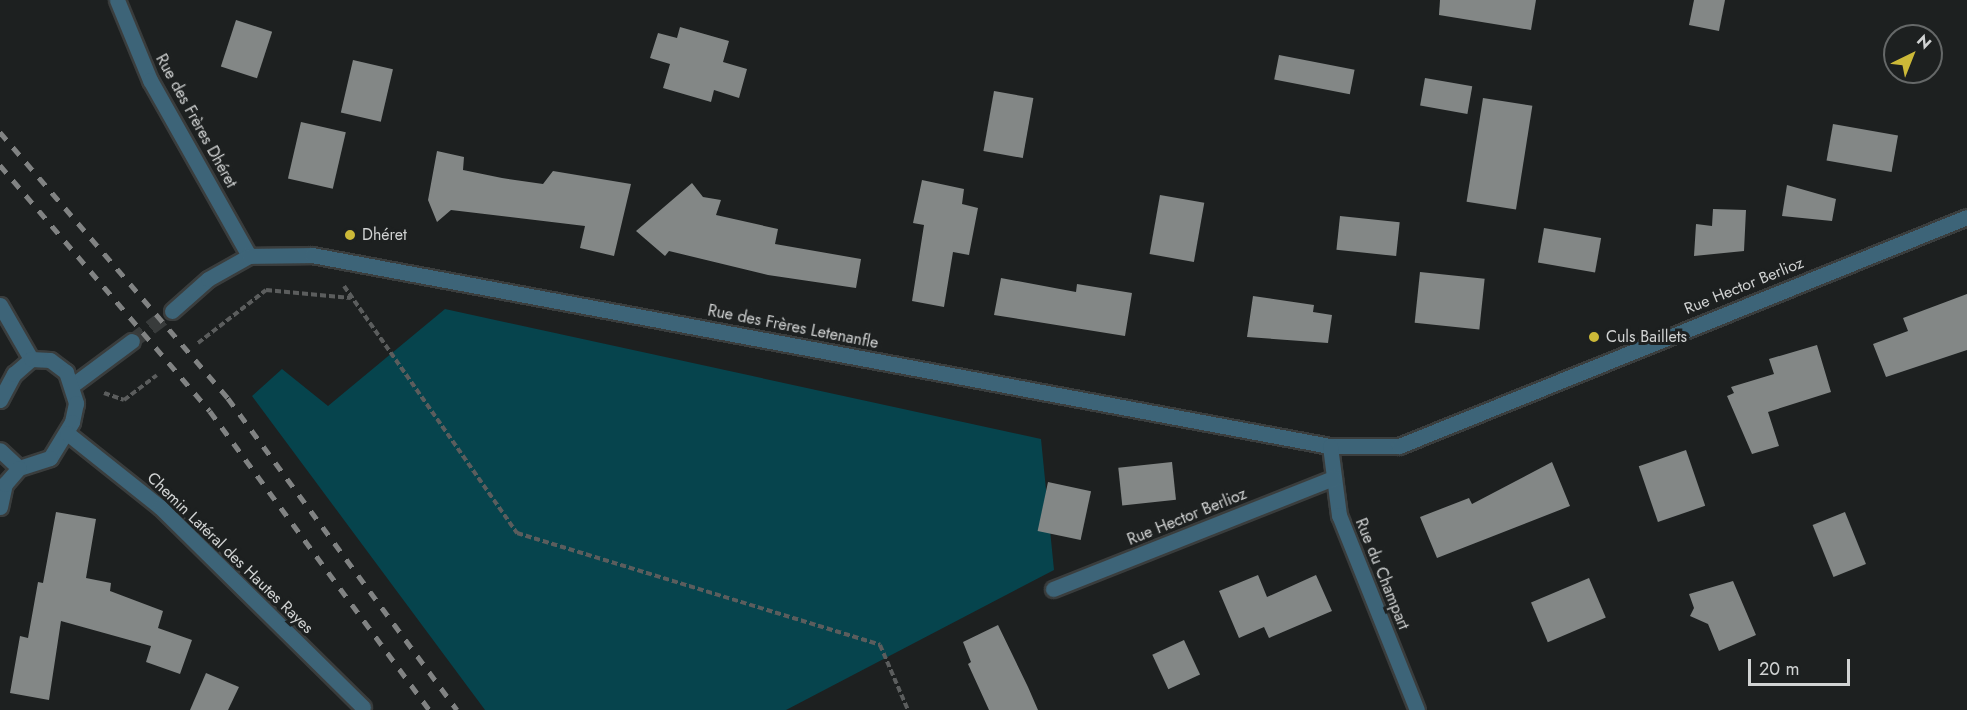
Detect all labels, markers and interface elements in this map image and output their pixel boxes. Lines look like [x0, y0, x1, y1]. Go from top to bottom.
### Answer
north arrow [1883, 24, 1943, 84]
text: N [1912, 29, 1937, 55]
street label: Rue des Frères Dhéret [151, 51, 241, 191]
place label: Dhéret [362, 225, 407, 245]
marker: Dhéret [343, 228, 357, 242]
street label: Rue Hector Berlioz [1682, 253, 1806, 319]
street label: Rue des Frères Letenanfle [706, 301, 880, 353]
place label: Culs Baillets [1606, 327, 1687, 347]
marker: Culs Baillets [1587, 330, 1601, 344]
street label: Chemin Latéral des Hautes Rayes [143, 468, 317, 638]
street label: Rue Hector Berlioz [1125, 484, 1249, 550]
street label: Rue du Champart [1351, 516, 1413, 632]
scale bar [1751, 647, 1853, 685]
text: 20 m [1759, 656, 1799, 682]

